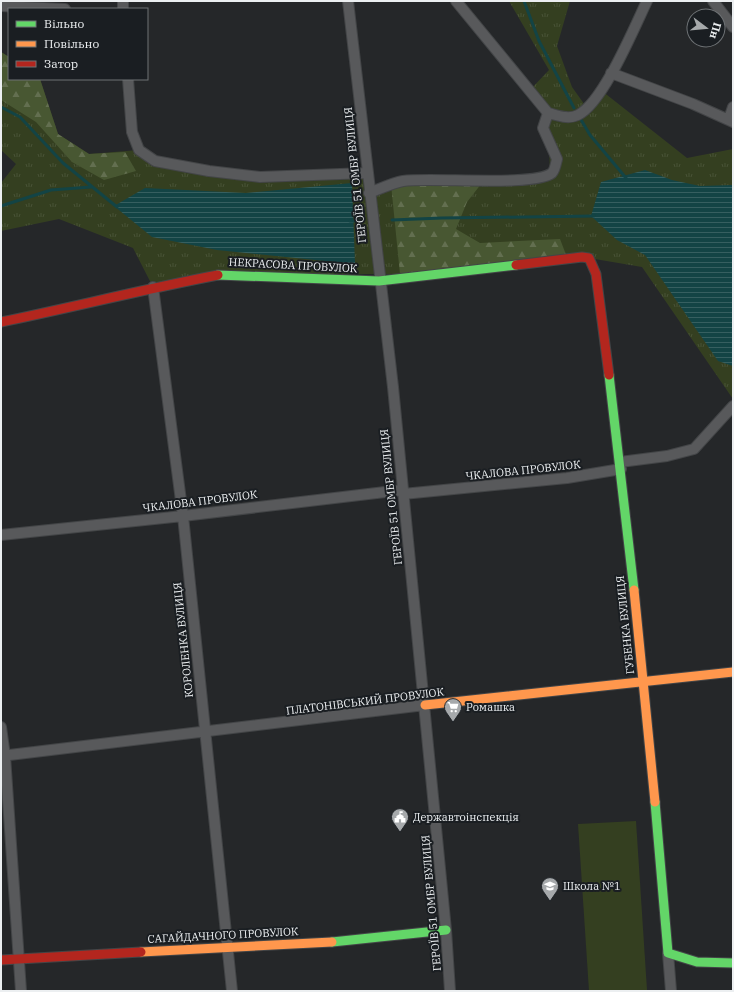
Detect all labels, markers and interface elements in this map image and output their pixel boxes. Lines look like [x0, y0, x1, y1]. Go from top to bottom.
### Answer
legend [8, 8, 148, 80]
north arrow [686, 8, 726, 48]
text: Вільно [44, 16, 85, 31]
text: Пн [706, 21, 725, 41]
text: Повільно [44, 36, 99, 51]
text: Затор [44, 56, 78, 71]
street label: ГЕРОЇВ 51 ОМБР ВУЛИЦЯ [341, 106, 369, 244]
street label: НЕКРАСОВА ПРОВУЛОК [228, 255, 358, 275]
street label: ГЕРОЇВ 51 ОМБР ВУЛИЦЯ [377, 428, 405, 566]
street label: ЧКАЛОВА ПРОВУЛОК [465, 457, 582, 483]
street label: ЧКАЛОВА ПРОВУЛОК [142, 487, 259, 515]
street label: ГУБЕНКА ВУЛИЦЯ [613, 575, 637, 675]
street label: КОРОЛЕНКА ВУЛИЦЯ [170, 582, 196, 698]
street label: ПЛАТОНІВСЬКИЙ ПРОВУЛОК [285, 684, 445, 718]
supermarket icon: Ромашка [443, 697, 463, 722]
place label: Ромашка [466, 700, 515, 714]
public building icon: Державтоінспекція [390, 807, 410, 832]
place label: Державтоінспекція [413, 810, 519, 824]
street label: ГЕРОЇВ 51 ОМБР ВУЛИЦЯ [418, 834, 444, 972]
school or university icon: Школа №1 [540, 876, 560, 901]
place label: Школа №1 [563, 879, 621, 893]
street label: САГАЙДАЧНОГО ПРОВУЛОК [147, 924, 299, 946]

